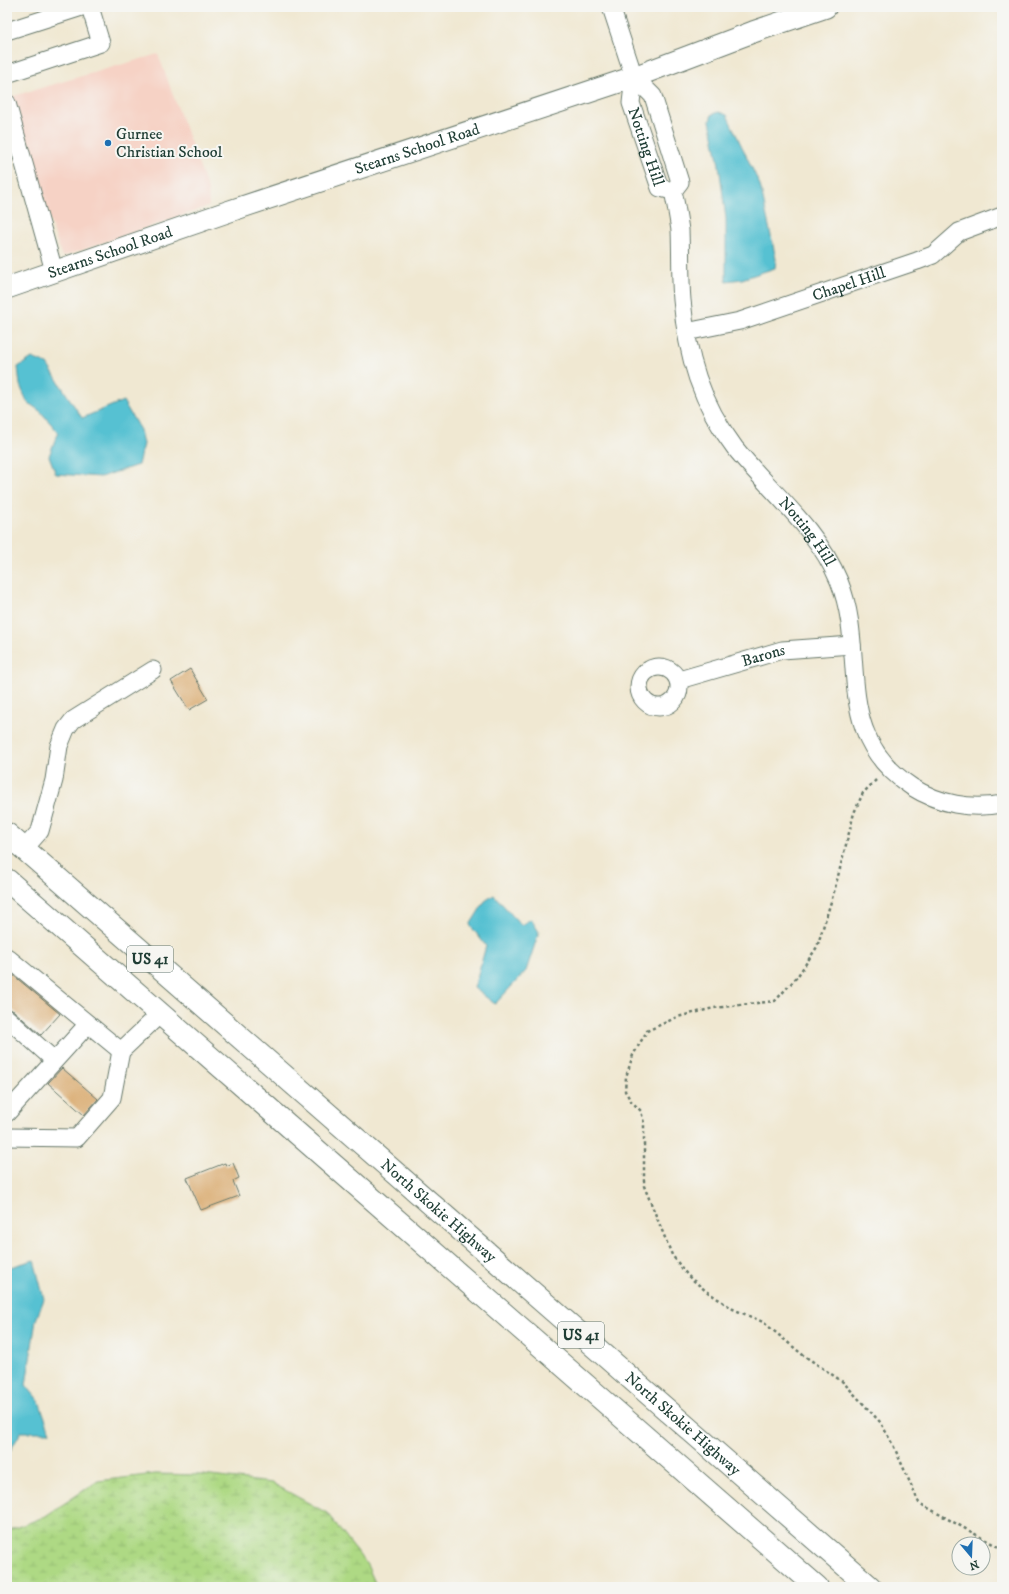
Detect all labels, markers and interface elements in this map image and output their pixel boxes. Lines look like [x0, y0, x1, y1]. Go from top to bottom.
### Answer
street label: Notting Hill [623, 105, 669, 189]
street label: Stearns School Road [352, 119, 482, 179]
place label: Gurnee Christian School [116, 124, 222, 162]
marker: Gurnee Christian School [103, 138, 113, 148]
street label: Stearns School Road [45, 222, 175, 283]
street label: Chapel Hill [810, 262, 888, 306]
street label: Notting Hill [774, 493, 840, 570]
street label: Barons [739, 640, 786, 671]
road number: US 41 [127, 946, 173, 972]
street label: North Skokie Highway [377, 1155, 501, 1267]
road number: US 41 [558, 1322, 604, 1348]
street label: North Skokie Highway [621, 1368, 745, 1480]
north arrow [951, 1536, 991, 1576]
text: N [967, 1556, 980, 1573]

